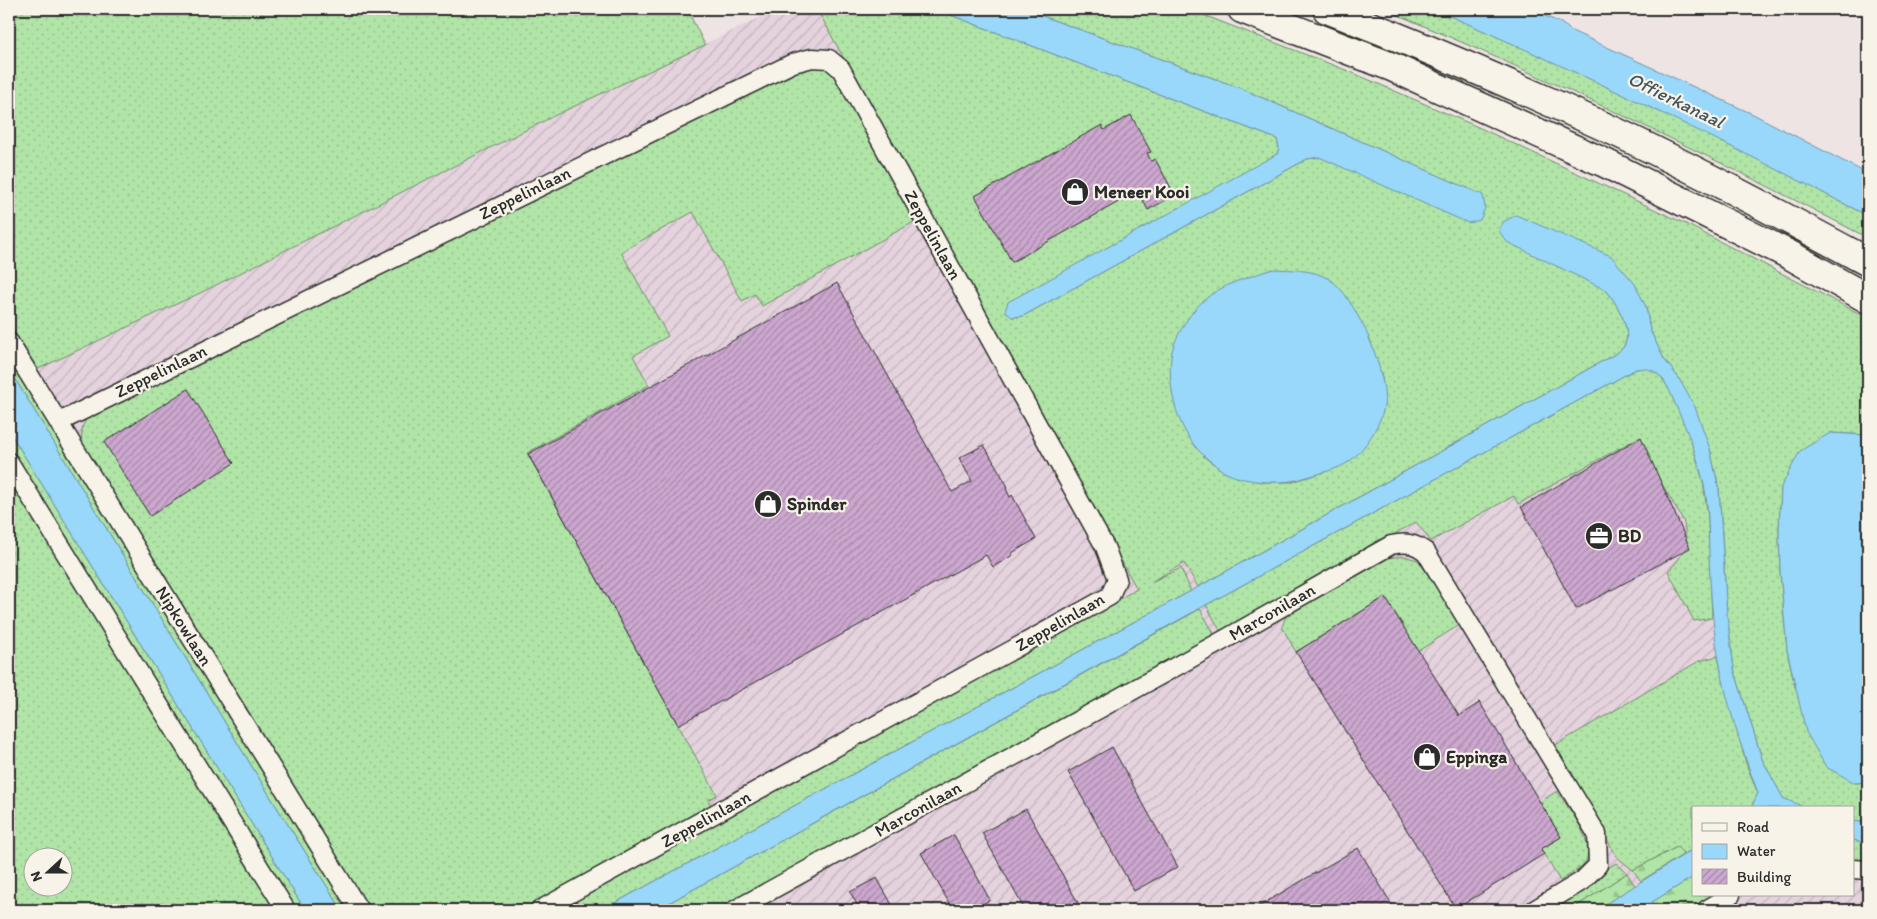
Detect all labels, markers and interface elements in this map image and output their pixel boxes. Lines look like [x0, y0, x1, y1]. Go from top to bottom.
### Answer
water label: Offierkanaal [1624, 67, 1729, 134]
street label: Zeppelinlaan [476, 161, 574, 225]
shop icon: Meneer Kooi [1060, 177, 1090, 207]
place label: Meneer Kooi [1094, 181, 1189, 203]
street label: Zeppelinlaan [899, 186, 967, 284]
street label: Zeppelinlaan [112, 339, 210, 403]
shop icon: Spinder [753, 489, 783, 519]
place label: Spinder [787, 493, 847, 515]
office icon: BD [1584, 521, 1614, 551]
place label: BD [1618, 525, 1642, 547]
street label: Marconilaan [1225, 578, 1319, 645]
street label: Nipkowlaan [151, 582, 217, 670]
street label: Zeppelinlaan [1012, 588, 1108, 656]
shop icon: Eppinga [1412, 742, 1442, 772]
place label: Eppinga [1446, 746, 1507, 768]
street label: Marconilaan [871, 776, 966, 842]
street label: Zeppelinlaan [657, 785, 755, 853]
legend [1692, 806, 1854, 896]
text: Road [1737, 818, 1770, 836]
text: Water [1737, 842, 1776, 860]
north arrow [22, 846, 72, 896]
text: Building [1737, 868, 1791, 886]
text: N [27, 869, 46, 884]

